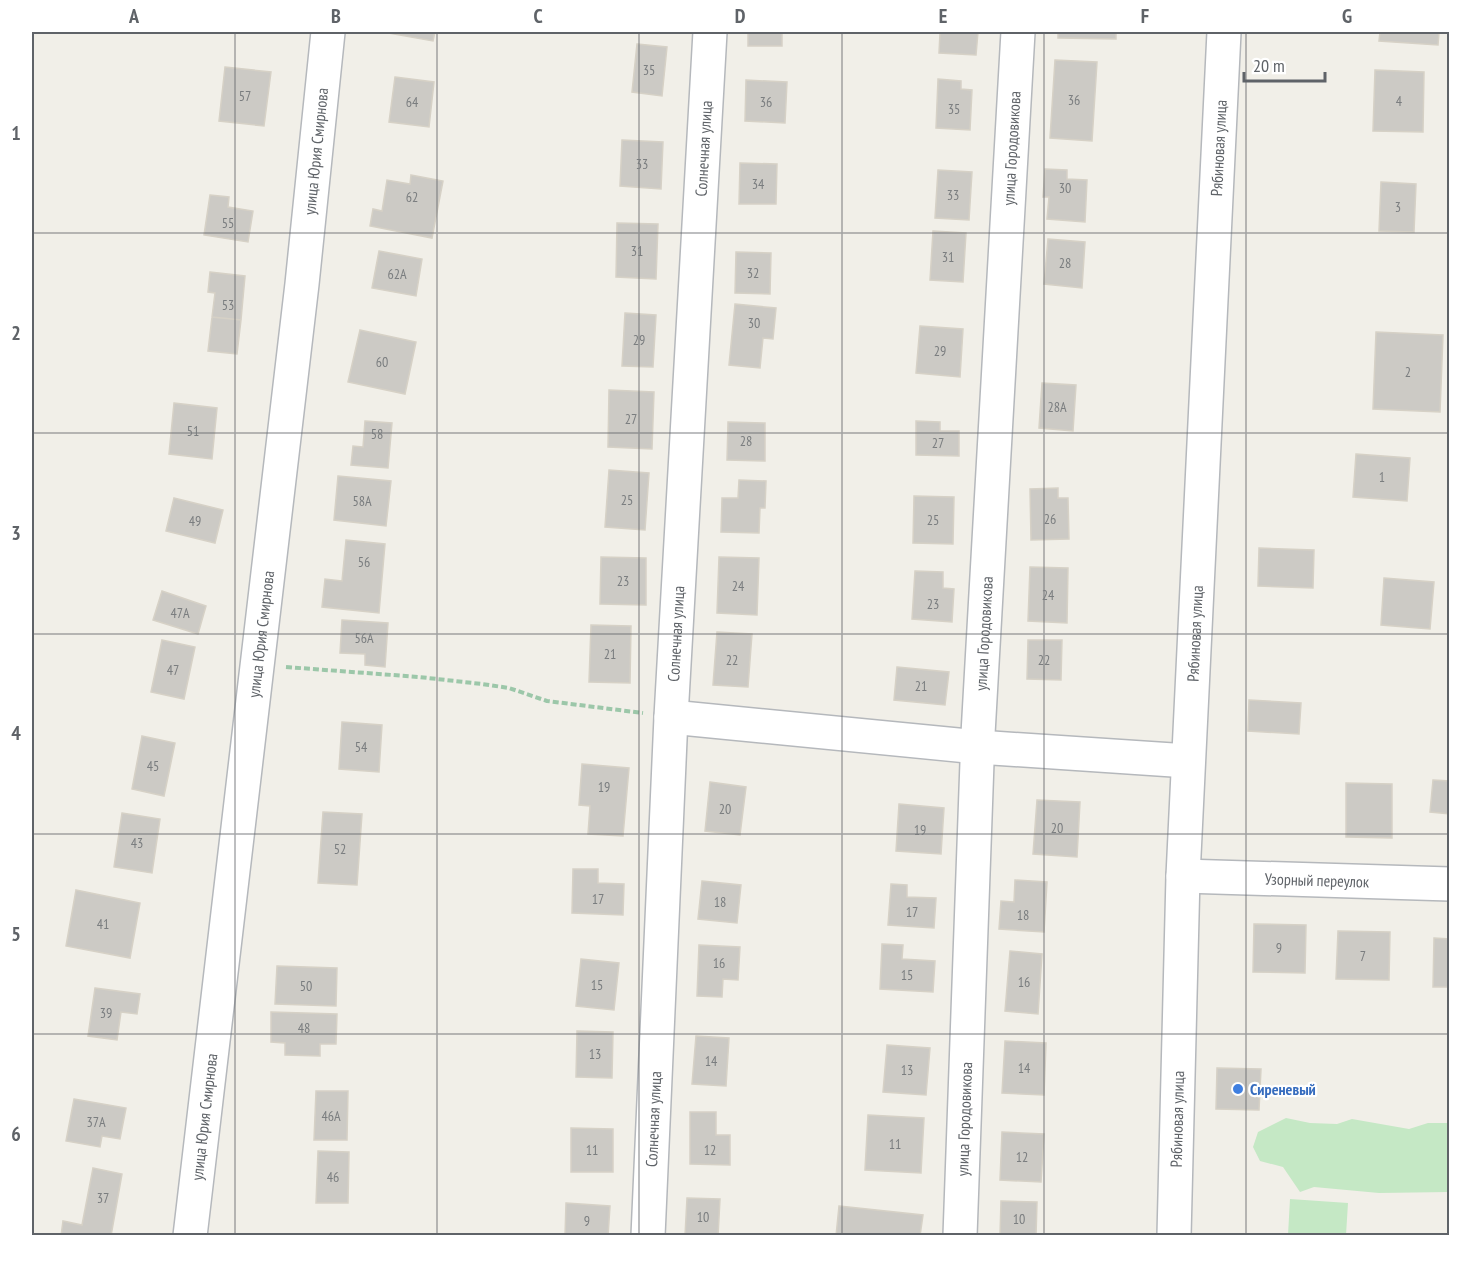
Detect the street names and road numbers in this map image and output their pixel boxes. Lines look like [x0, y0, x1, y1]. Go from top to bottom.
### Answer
street label: улица Юрия Смирнова [299, 87, 332, 216]
street label: улица Городовикова [998, 90, 1025, 206]
street label: Рябиновая улица [1206, 99, 1231, 197]
street label: Солнечная улица [691, 100, 716, 197]
street label: улица Юрия Смирнова [243, 570, 278, 699]
street label: улица Городовикова [970, 576, 997, 691]
street label: Солнечная улица [663, 585, 688, 682]
street label: Рябиновая улица [1182, 585, 1207, 682]
street label: Узорный переулок [1264, 868, 1370, 892]
street label: улица Юрия Смирнова [187, 1052, 221, 1181]
street label: улица Городовикова [952, 1061, 976, 1177]
street label: Солнечная улица [641, 1071, 665, 1167]
street label: Рябиновая улица [1166, 1071, 1188, 1168]

